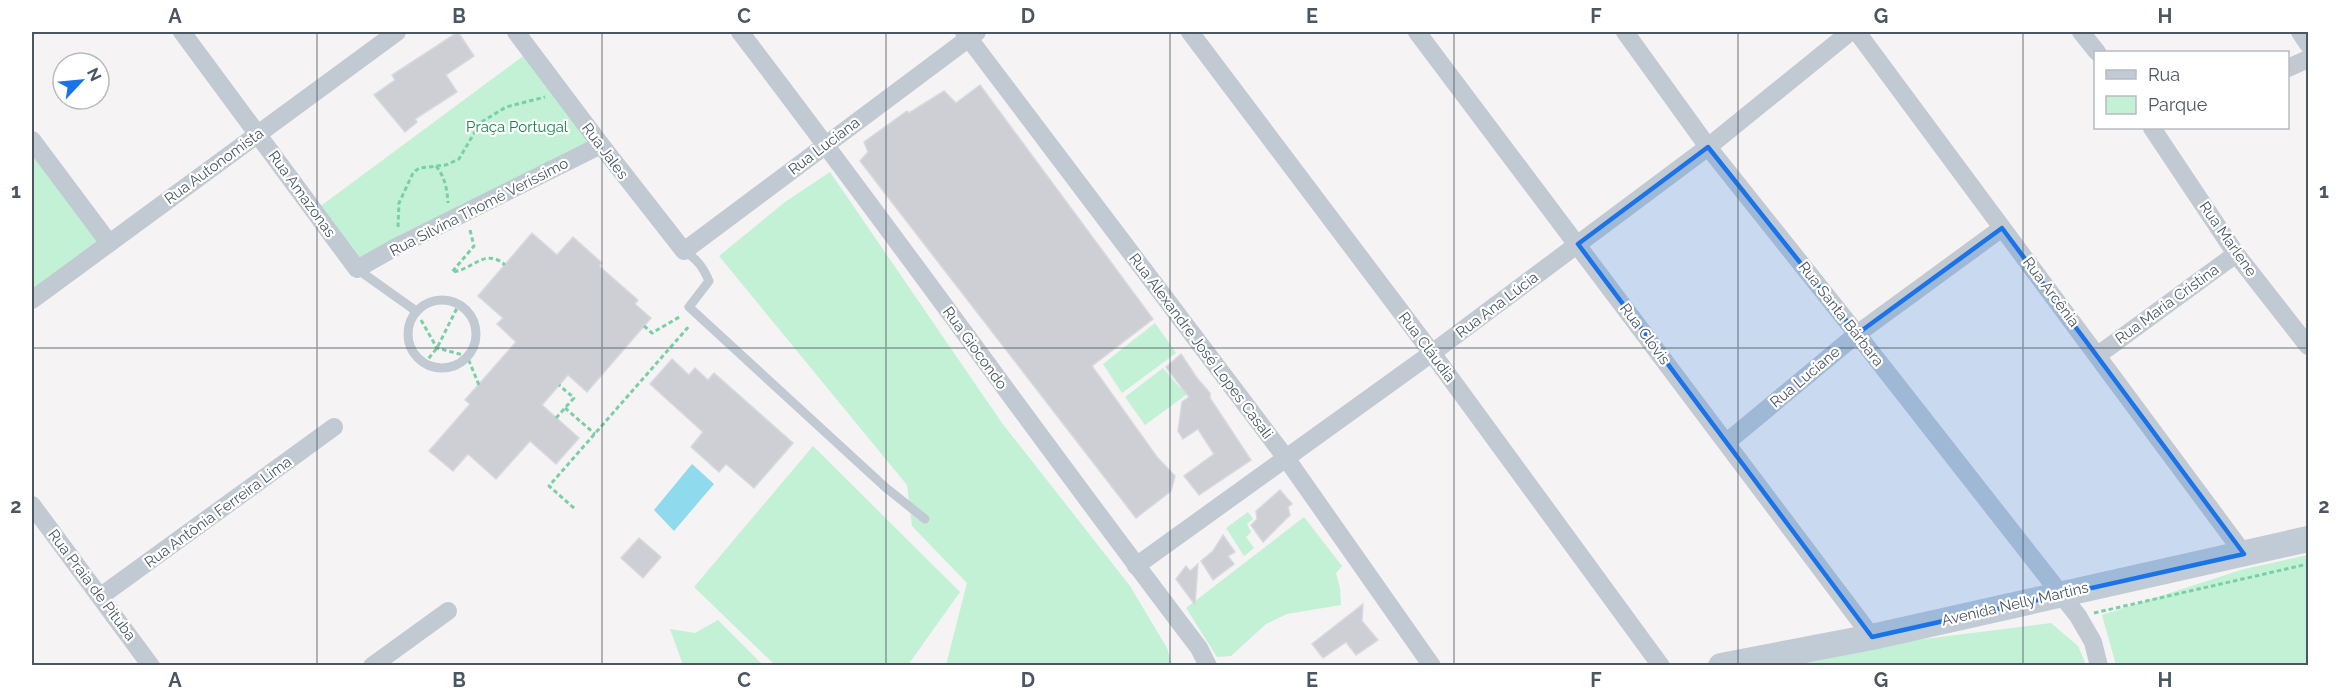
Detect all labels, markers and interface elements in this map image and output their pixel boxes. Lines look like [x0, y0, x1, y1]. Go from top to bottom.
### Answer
text: A [168, 4, 182, 28]
text: B [452, 4, 466, 28]
text: C [737, 4, 751, 28]
text: D [1021, 4, 1035, 28]
text: E [1306, 4, 1318, 28]
text: F [1590, 4, 1602, 28]
text: G [1874, 4, 1888, 28]
text: H [2158, 4, 2172, 28]
north arrow [51, 51, 111, 111]
legend [2094, 51, 2289, 129]
text: Rua [2148, 64, 2180, 85]
text: N [83, 65, 105, 84]
text: Parque [2148, 94, 2208, 115]
street label: Rua Luciana [785, 113, 863, 179]
park label: Praça Portugal [466, 118, 569, 136]
street label: Rua Jales [578, 119, 632, 183]
street label: Rua Autonomista [161, 124, 267, 208]
street label: Rua Amazonas [265, 147, 339, 241]
street label: Rua Silvina Thomé Veríssimo [387, 154, 571, 260]
text: 1 [11, 179, 21, 203]
text: 1 [2319, 179, 2329, 203]
street label: Rua Marlene [2196, 198, 2261, 280]
street label: Rua Alexandre José Lopes Casali [1125, 250, 1277, 442]
street label: Rua Arcênia [2019, 254, 2083, 330]
street label: Rua Santa Bárbara [1795, 258, 1887, 370]
street label: Rua Maria Cristina [2112, 260, 2222, 348]
street label: Rua Ana Lúcia [1452, 268, 1542, 342]
street label: Rua Clóvis [1616, 300, 1674, 368]
street label: Rua Giocondo [939, 303, 1011, 393]
street label: Rua Cláudia [1395, 309, 1459, 385]
street label: Rua Luciane [1766, 343, 1844, 411]
street label: Rua Antônia Ferreira Lima [141, 453, 295, 571]
text: 2 [10, 494, 22, 518]
text: 2 [2318, 494, 2330, 518]
street label: Rua Praia de Pituba [44, 526, 140, 644]
street label: Avenida Nelly Martins [1940, 578, 2090, 630]
text: A [168, 668, 182, 692]
text: B [452, 668, 466, 692]
text: C [737, 668, 751, 692]
text: D [1021, 668, 1035, 692]
text: E [1306, 668, 1318, 692]
text: F [1590, 668, 1602, 692]
text: G [1874, 668, 1888, 692]
text: H [2158, 668, 2172, 692]

